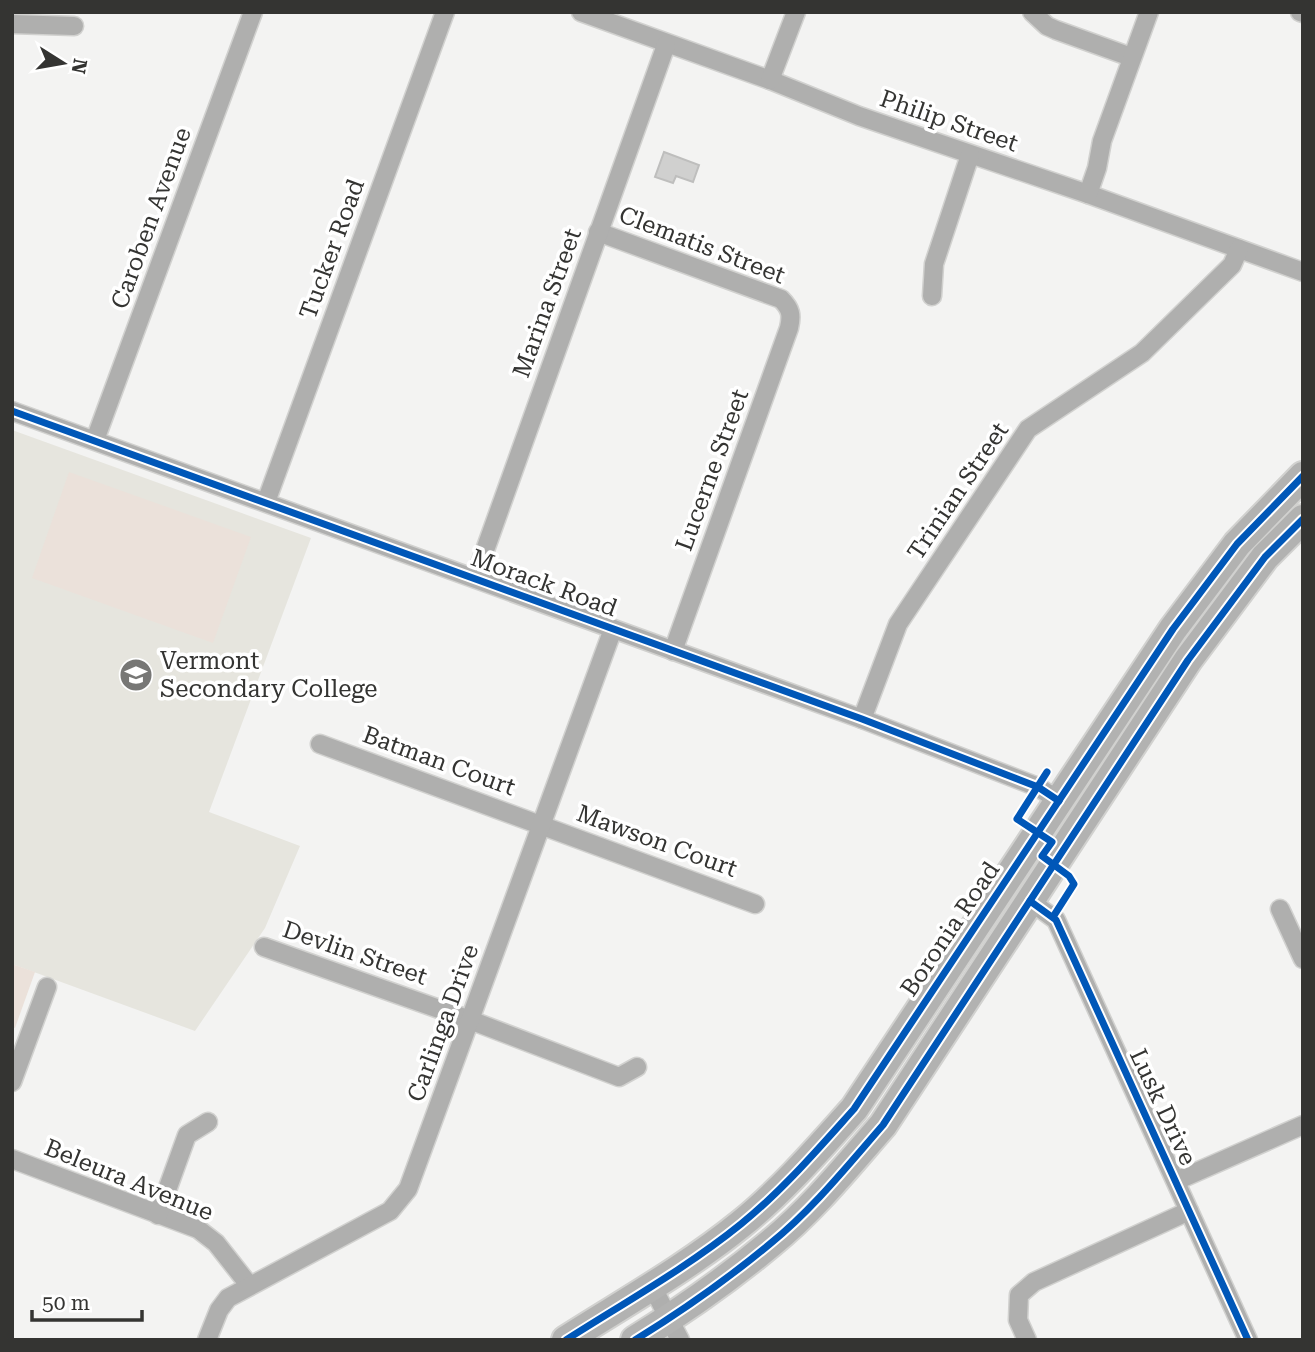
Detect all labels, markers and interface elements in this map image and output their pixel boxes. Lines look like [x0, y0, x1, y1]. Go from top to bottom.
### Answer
north arrow [28, 28, 98, 98]
text: N [66, 57, 92, 76]
street label: Philip Street [876, 84, 1022, 158]
street label: Caroben Avenue [105, 124, 197, 312]
street label: Tucker Road [294, 175, 370, 323]
street label: Clematis Street [615, 200, 789, 290]
street label: Marina Street [507, 225, 587, 381]
street label: Lucerne Street [670, 385, 754, 555]
street label: Trinian Street [902, 417, 1014, 565]
street label: Morack Road [467, 544, 621, 622]
place label: Vermont Secondary College [160, 647, 377, 703]
school or university icon: Vermont Secondary College [117, 656, 155, 694]
street label: Batman Court [359, 720, 519, 802]
street label: Mawson Court [573, 799, 741, 883]
street label: Boronia Road [895, 856, 1005, 1002]
street label: Devlin Street [279, 915, 431, 991]
street label: Carlinga Drive [402, 940, 484, 1106]
street label: Lusk Drive [1124, 1044, 1202, 1170]
street label: Beleura Avenue [41, 1133, 217, 1227]
scale bar [32, 1278, 142, 1322]
text: 50 m [42, 1291, 90, 1315]

